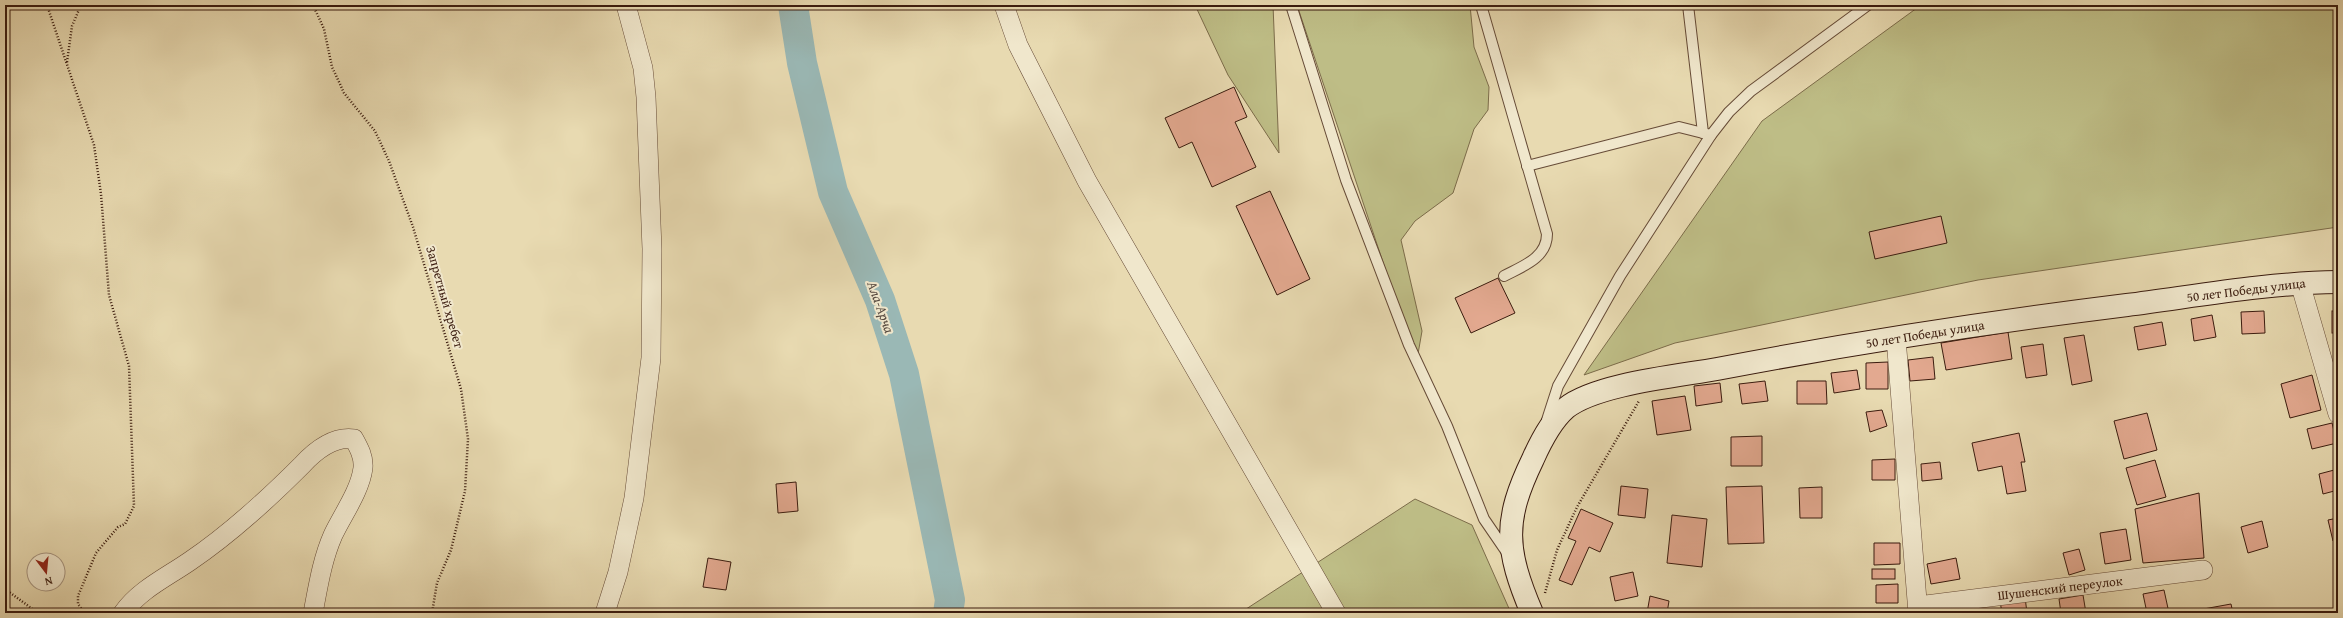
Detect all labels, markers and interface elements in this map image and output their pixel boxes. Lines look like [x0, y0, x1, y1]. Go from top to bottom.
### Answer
street label: Запретный хребет [421, 244, 469, 351]
street label: 50 лет Победы улица [2185, 273, 2307, 307]
water label: Ала-Арча [862, 277, 900, 336]
street label: 50 лет Победы улица [1864, 315, 1986, 353]
north arrow [26, 552, 66, 592]
street label: Шушенский переулок [1996, 571, 2124, 605]
text: N [42, 573, 54, 590]

